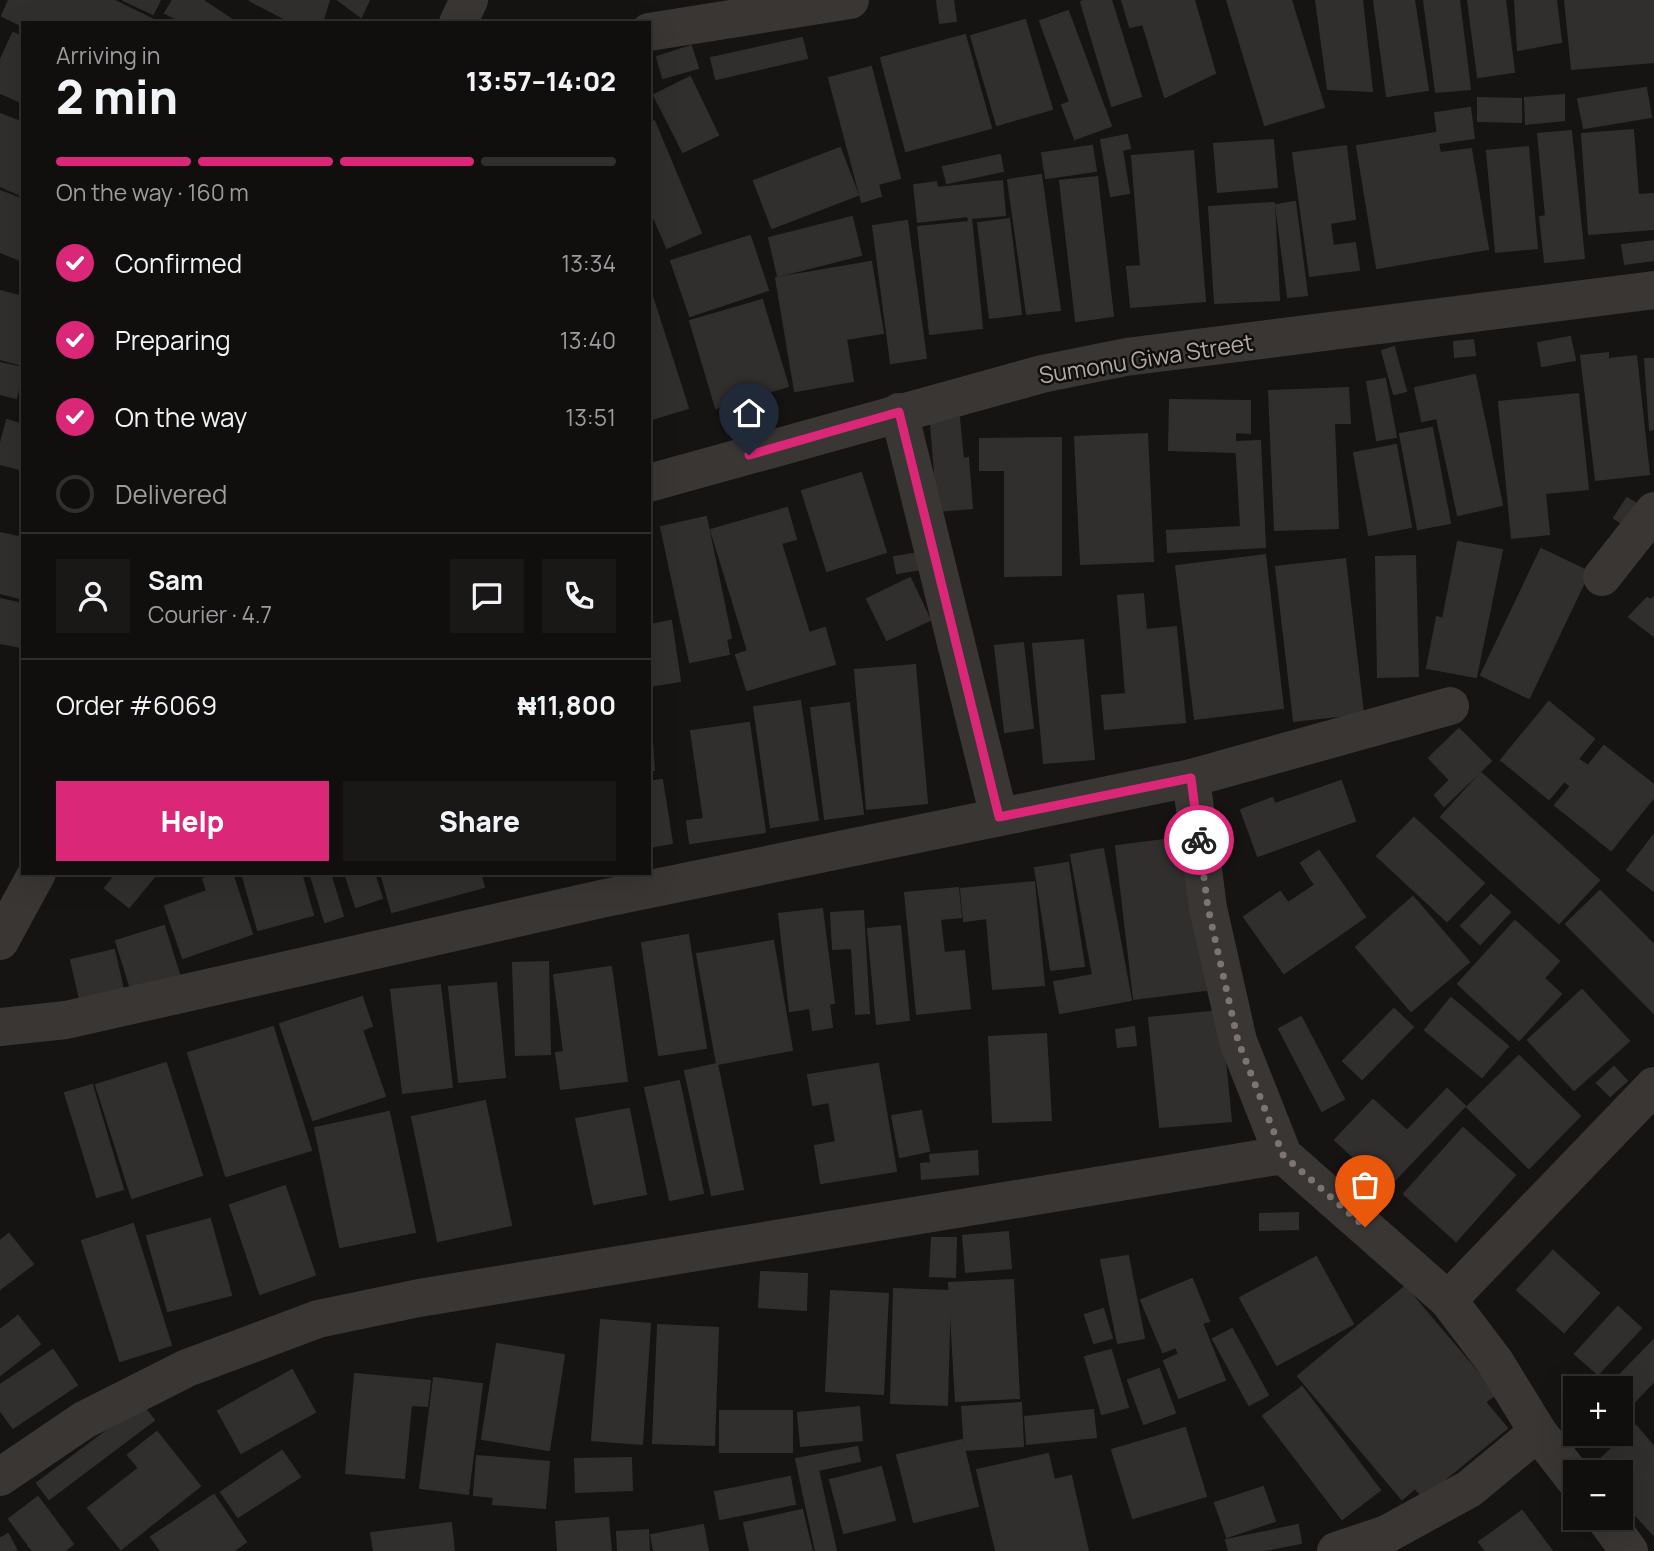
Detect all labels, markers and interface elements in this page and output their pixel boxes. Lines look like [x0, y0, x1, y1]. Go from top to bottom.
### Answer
text: Arriving in [56, 39, 161, 71]
text: 13:57–14:02 [466, 63, 616, 99]
text: 2 min [56, 65, 178, 128]
text: On the way · 160 m [56, 176, 249, 208]
icon: check [56, 244, 94, 282]
text: Confirmed [115, 245, 242, 281]
text: 13:34 [561, 247, 616, 279]
icon: check [56, 321, 94, 359]
text: Preparing [115, 322, 231, 358]
text: 13:40 [560, 324, 616, 356]
street label: Sumonu Giwa Street [1037, 325, 1255, 391]
pin [719, 383, 779, 455]
icon: home [730, 394, 768, 432]
icon: check [56, 398, 94, 436]
text: On the way [115, 399, 247, 435]
text: 13:51 [565, 401, 616, 433]
text: Delivered [115, 476, 227, 512]
button: person [56, 559, 130, 633]
button: chat [450, 559, 524, 633]
button: phone [542, 559, 616, 633]
text: Sam [148, 562, 203, 598]
text: Courier · 4.7 [148, 598, 272, 630]
text: Order #6069 [56, 687, 217, 723]
text: ₦11,800 [517, 687, 616, 723]
button: Help [56, 781, 329, 861]
button: Share [343, 781, 616, 861]
courier [1164, 805, 1234, 875]
icon: bike [1180, 821, 1218, 859]
pin [1335, 1155, 1395, 1227]
icon: bag [1346, 1166, 1384, 1204]
map controls [1563, 1376, 1633, 1530]
button: + [1563, 1376, 1633, 1446]
button: − [1563, 1460, 1633, 1530]

